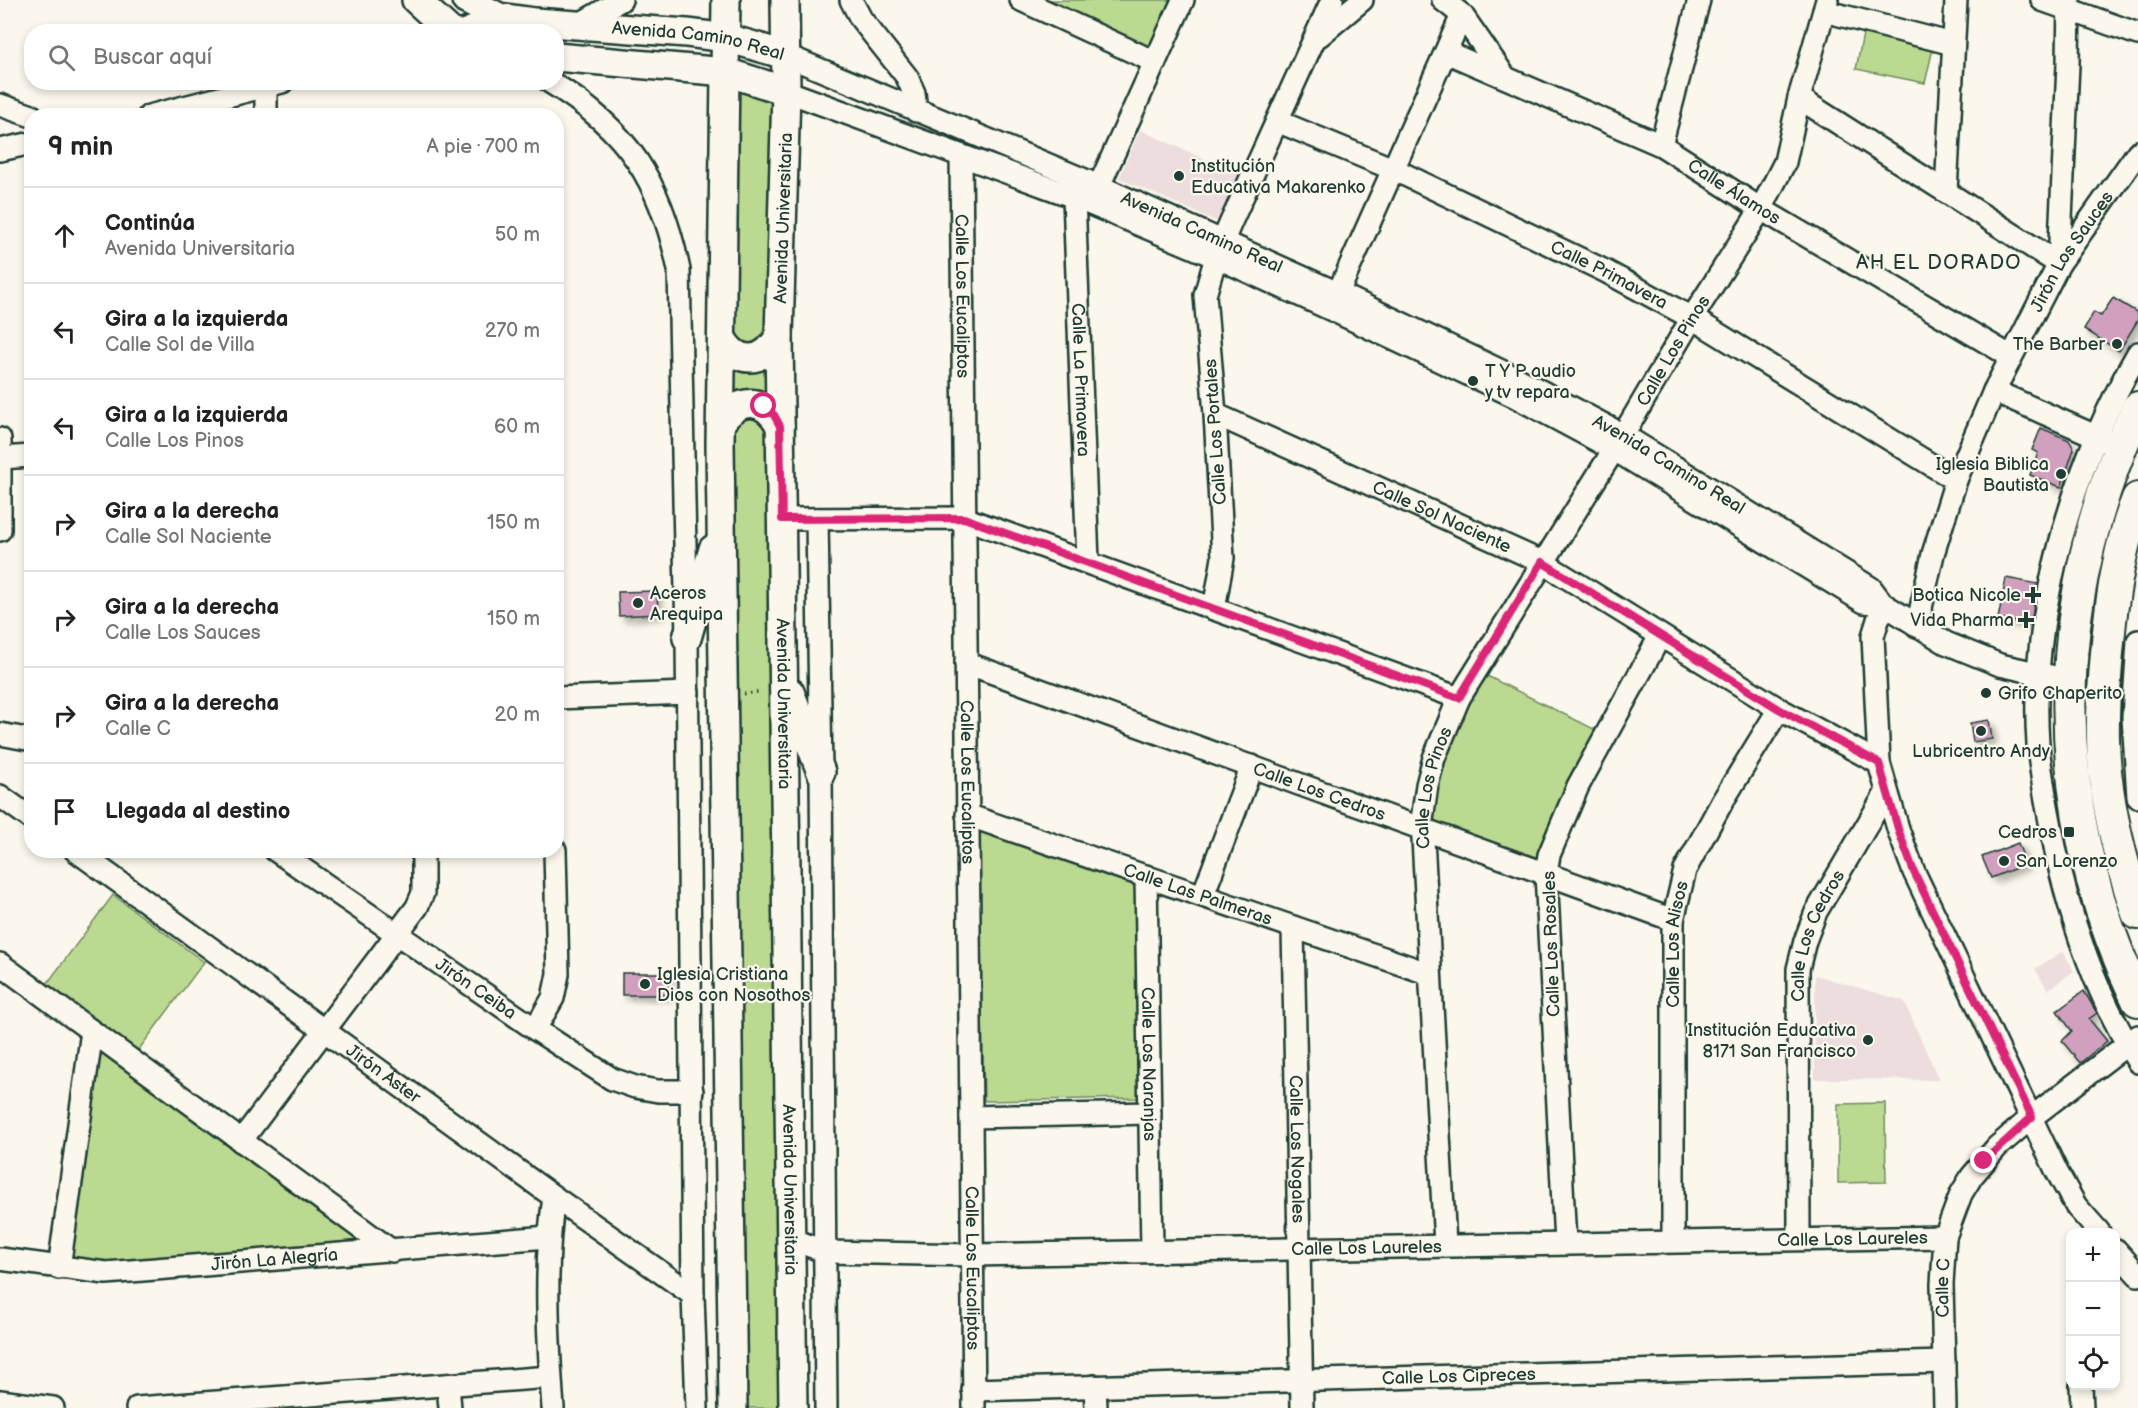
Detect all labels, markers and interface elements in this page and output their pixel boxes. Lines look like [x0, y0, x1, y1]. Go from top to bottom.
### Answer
street label: Avenida Camino Real [611, 18, 787, 65]
search box [24, 24, 564, 90]
icon: search [45, 41, 78, 74]
text: Buscar aquí [93, 44, 212, 71]
text: 9 min [48, 132, 113, 163]
street label: Avenida Universitaria [770, 132, 797, 304]
text: A pie · 700 m [426, 135, 540, 159]
street label: Calle Álamos [1684, 155, 1784, 229]
place label: Institución Educativa Makarenko [1191, 156, 1366, 198]
marker: Institución Educativa Makarenko [1172, 169, 1186, 183]
street label: Avenida Camino Real [1118, 187, 1286, 278]
street label: Jirón Los Sauces [2026, 187, 2118, 316]
text: Continúa [105, 210, 195, 237]
street label: Calle Los Eucaliptos [951, 214, 973, 378]
icon: ahead [48, 219, 81, 252]
text: 50 m [495, 223, 540, 247]
street label: Calle Primavera [1547, 236, 1671, 314]
text: Avenida Universitaria [105, 237, 295, 261]
district label: AH EL DORADO [1856, 251, 2022, 275]
street label: Calle Los Pinos [1632, 292, 1715, 410]
street label: Calle La Primavera [1067, 303, 1094, 457]
text: Gira a la izquierda [105, 306, 289, 333]
icon: left [48, 315, 81, 348]
text: 270 m [485, 319, 540, 343]
text: Calle Sol de Villa [105, 333, 255, 357]
place label: The Barber [2013, 334, 2105, 355]
marker: The Barber [2110, 337, 2124, 351]
street label: Calle Los Portales [1200, 358, 1231, 506]
place label: T Y P audio y tv repara [1484, 361, 1576, 403]
marker: T Y P audio y tv repara [1466, 374, 1480, 388]
route start [750, 392, 776, 418]
text: Gira a la izquierda [105, 402, 289, 429]
icon: left [48, 411, 81, 444]
street label: Avenida Camino Real [1589, 411, 1749, 519]
text: 60 m [494, 415, 540, 439]
text: Calle Los Pinos [105, 429, 244, 453]
place label: Iglesia Biblica Bautista [1936, 454, 2049, 496]
marker: Iglesia Biblica Bautista [2054, 467, 2068, 481]
street label: Calle Sol Naciente [1369, 477, 1515, 558]
text: Gira a la derecha [105, 498, 279, 525]
icon: right [48, 507, 81, 540]
text: 150 m [487, 511, 540, 535]
text: Calle Sol Naciente [105, 525, 272, 549]
place label: Aceros Arequipa [650, 583, 723, 625]
place label: Botica Nicole [1912, 585, 2021, 606]
marker: Botica Nicole [2026, 588, 2040, 602]
text: Gira a la derecha [105, 594, 279, 621]
marker: Aceros Arequipa [631, 596, 645, 610]
icon: right [48, 603, 81, 636]
text: 150 m [487, 607, 540, 631]
place label: Vida Pharma [1910, 610, 2014, 631]
marker: Vida Pharma [2019, 613, 2033, 627]
street label: Avenida Universitaria [772, 618, 795, 790]
text: Calle Los Sauces [105, 621, 261, 645]
place label: Grifo Chaperito [1998, 683, 2122, 704]
marker: Grifo Chaperito [1979, 686, 1993, 700]
text: Gira a la derecha [105, 690, 279, 717]
icon: right [48, 699, 81, 732]
street label: Calle Los Eucaliptos [956, 700, 978, 864]
text: 20 m [495, 703, 540, 727]
text: Calle C [105, 717, 171, 741]
street label: Calle Los Pinos [1412, 724, 1457, 850]
marker: Lubricentro Andy [1974, 724, 1988, 738]
place label: Lubricentro Andy [1912, 741, 2051, 762]
street label: Calle Los Cedros [1250, 758, 1388, 826]
icon: arrive [48, 795, 81, 828]
text: Llegada al destino [105, 798, 290, 825]
place label: Cedros [1998, 822, 2057, 843]
marker: Cedros [2062, 825, 2076, 839]
place label: San Lorenzo [2016, 851, 2118, 872]
marker: San Lorenzo [1997, 854, 2011, 868]
street label: Calle Las Palmeras [1120, 859, 1275, 930]
street label: Calle Los Cedros [1788, 866, 1849, 1002]
street label: Calle Los Rosales [1538, 871, 1565, 1017]
street label: Calle Los Alisos [1663, 879, 1693, 1008]
street label: Jirón Ceiba [431, 954, 520, 1024]
place label: Iglesia Cristiana Dios con Nosothos [657, 964, 811, 1006]
marker: Iglesia Cristiana Dios con Nosothos [638, 977, 652, 991]
street label: Calle Los Naranjas [1137, 987, 1160, 1141]
place label: Institución Educativa 8171 San Francisco [1687, 1020, 1856, 1062]
marker: Institución Educativa 8171 San Francisco [1861, 1033, 1875, 1047]
street label: Jirón Áster [342, 1040, 425, 1108]
street label: Calle Los Nogales [1285, 1075, 1309, 1223]
street label: Avenida Universitaria [778, 1104, 801, 1276]
route end [1970, 1147, 1996, 1173]
street label: Calle Los Eucaliptos [961, 1186, 983, 1350]
street label: Calle Los Laureles [1777, 1227, 1928, 1251]
map controls [2066, 1228, 2120, 1390]
button: + [2066, 1228, 2120, 1282]
street label: Calle Los Laureles [1291, 1236, 1442, 1260]
street label: Jirón La Alegría [210, 1244, 339, 1275]
street label: Calle C [1932, 1258, 1955, 1318]
button: − [2066, 1282, 2120, 1336]
button: locate [2066, 1336, 2120, 1390]
street label: Calle Los Cipreces [1382, 1364, 1536, 1389]

